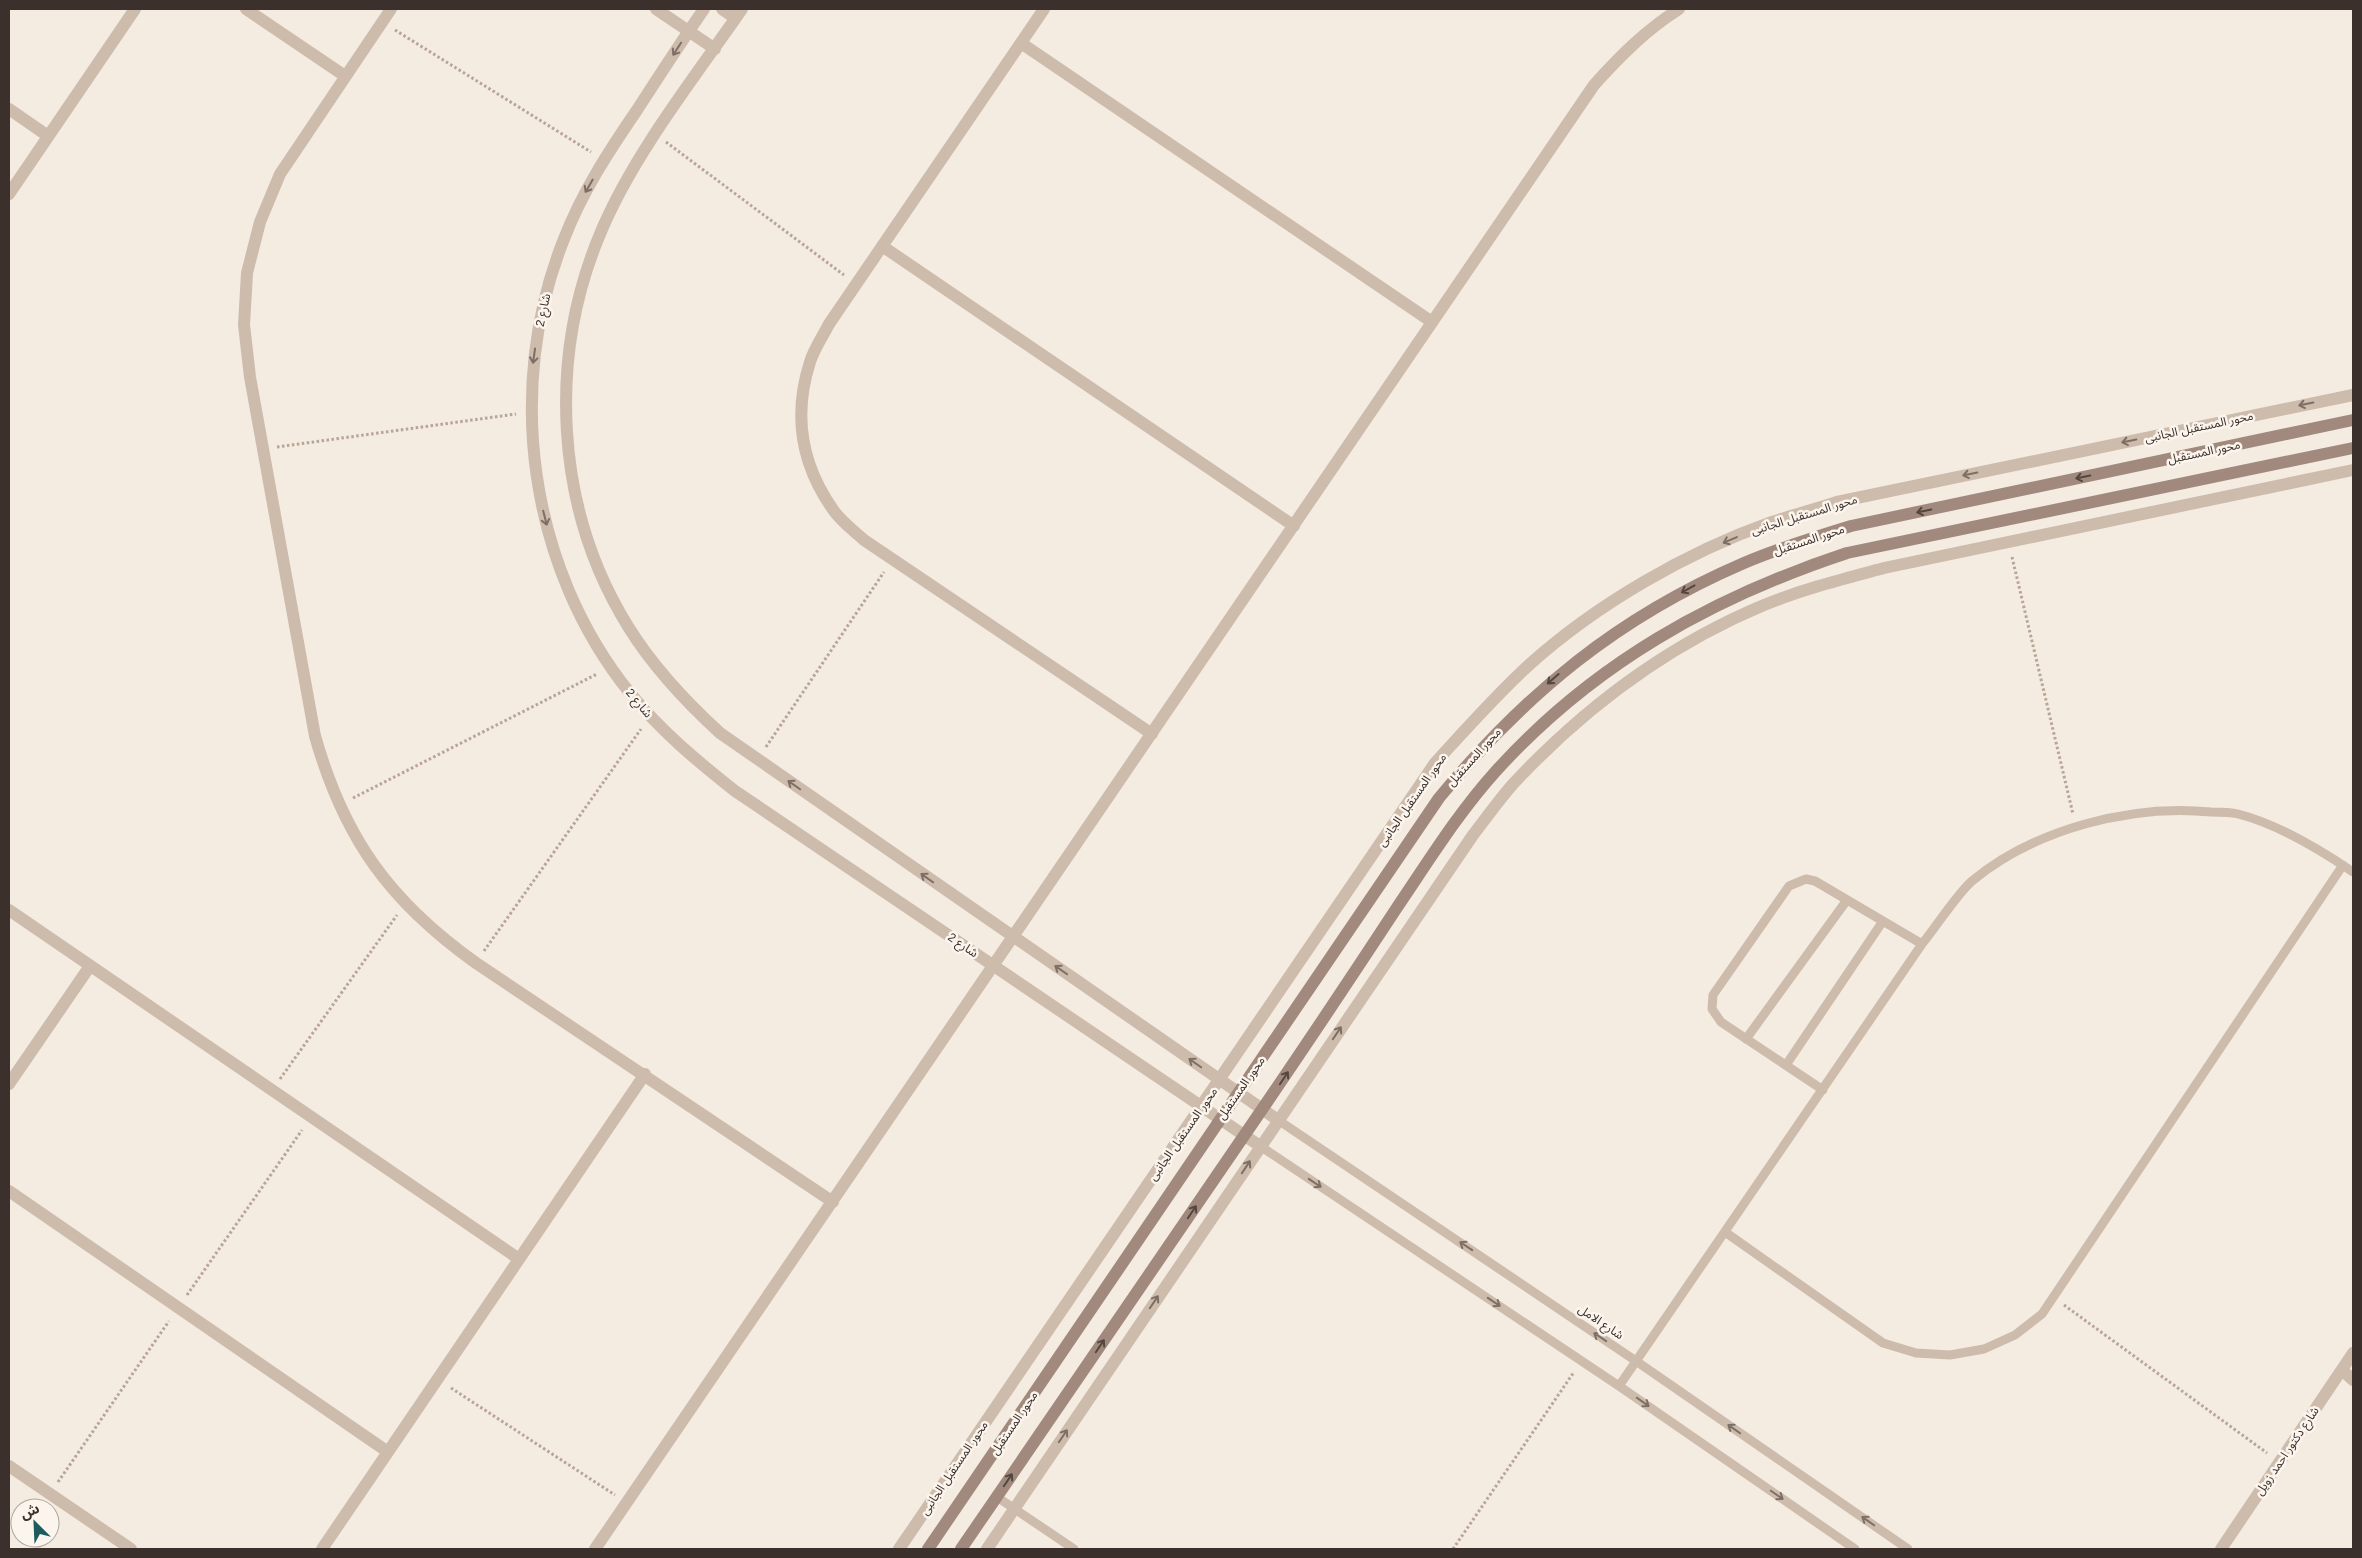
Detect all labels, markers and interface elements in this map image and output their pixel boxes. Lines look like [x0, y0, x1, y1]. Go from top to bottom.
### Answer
one-way arrow [671, 42, 681, 56]
one-way arrow [583, 178, 593, 193]
street label: شارع 2 [533, 292, 555, 328]
one-way arrow [529, 348, 539, 364]
one-way arrow [2298, 400, 2314, 410]
street label: محور المستقبل الجانبى [2144, 409, 2254, 445]
one-way arrow [2122, 437, 2138, 446]
street label: محور المستقبل [2166, 437, 2242, 467]
one-way arrow [1963, 470, 1979, 479]
one-way arrow [2075, 473, 2091, 483]
street label: محور المستقبل الجانبى [1749, 492, 1859, 538]
one-way arrow [1916, 507, 1932, 516]
one-way arrow [541, 509, 550, 525]
street label: محور المستقبل [1772, 522, 1846, 558]
one-way arrow [1723, 535, 1738, 545]
one-way arrow [1680, 584, 1695, 594]
one-way arrow [1546, 674, 1559, 685]
street label: شارع 2 [621, 686, 655, 722]
street label: محور المستقبل [1444, 725, 1504, 789]
street label: محور المستقبل الجانبى [1375, 751, 1449, 849]
one-way arrow [787, 780, 801, 790]
one-way arrow [921, 873, 935, 883]
street label: شارع 2 [944, 930, 981, 962]
one-way arrow [1054, 965, 1068, 975]
one-way arrow [1332, 1027, 1342, 1041]
street label: محور المستقبل [1214, 1054, 1268, 1122]
one-way arrow [1188, 1058, 1202, 1068]
one-way arrow [1279, 1071, 1289, 1085]
street label: محور المستقبل الجانبى [1146, 1085, 1220, 1183]
one-way arrow [1241, 1161, 1251, 1175]
one-way arrow [1308, 1178, 1322, 1188]
one-way arrow [1187, 1205, 1197, 1219]
one-way arrow [1459, 1241, 1473, 1251]
one-way arrow [1149, 1295, 1160, 1309]
one-way arrow [1487, 1297, 1501, 1307]
street label: شارع الامل [1575, 1302, 1626, 1344]
one-way arrow [1594, 1332, 1608, 1342]
one-way arrow [1095, 1339, 1105, 1353]
street label: محور المستقبل [988, 1389, 1040, 1458]
one-way arrow [1636, 1397, 1650, 1407]
street label: شارع دكتور احمد زويل [2252, 1404, 2324, 1499]
street label: محور المستقبل الجانبى [917, 1418, 991, 1518]
one-way arrow [1727, 1424, 1741, 1434]
one-way arrow [1058, 1430, 1068, 1444]
one-way arrow [1003, 1473, 1013, 1487]
one-way arrow [1770, 1490, 1784, 1500]
north arrow [10, 1498, 60, 1548]
text: ش [18, 1500, 42, 1522]
one-way arrow [1861, 1516, 1875, 1526]

